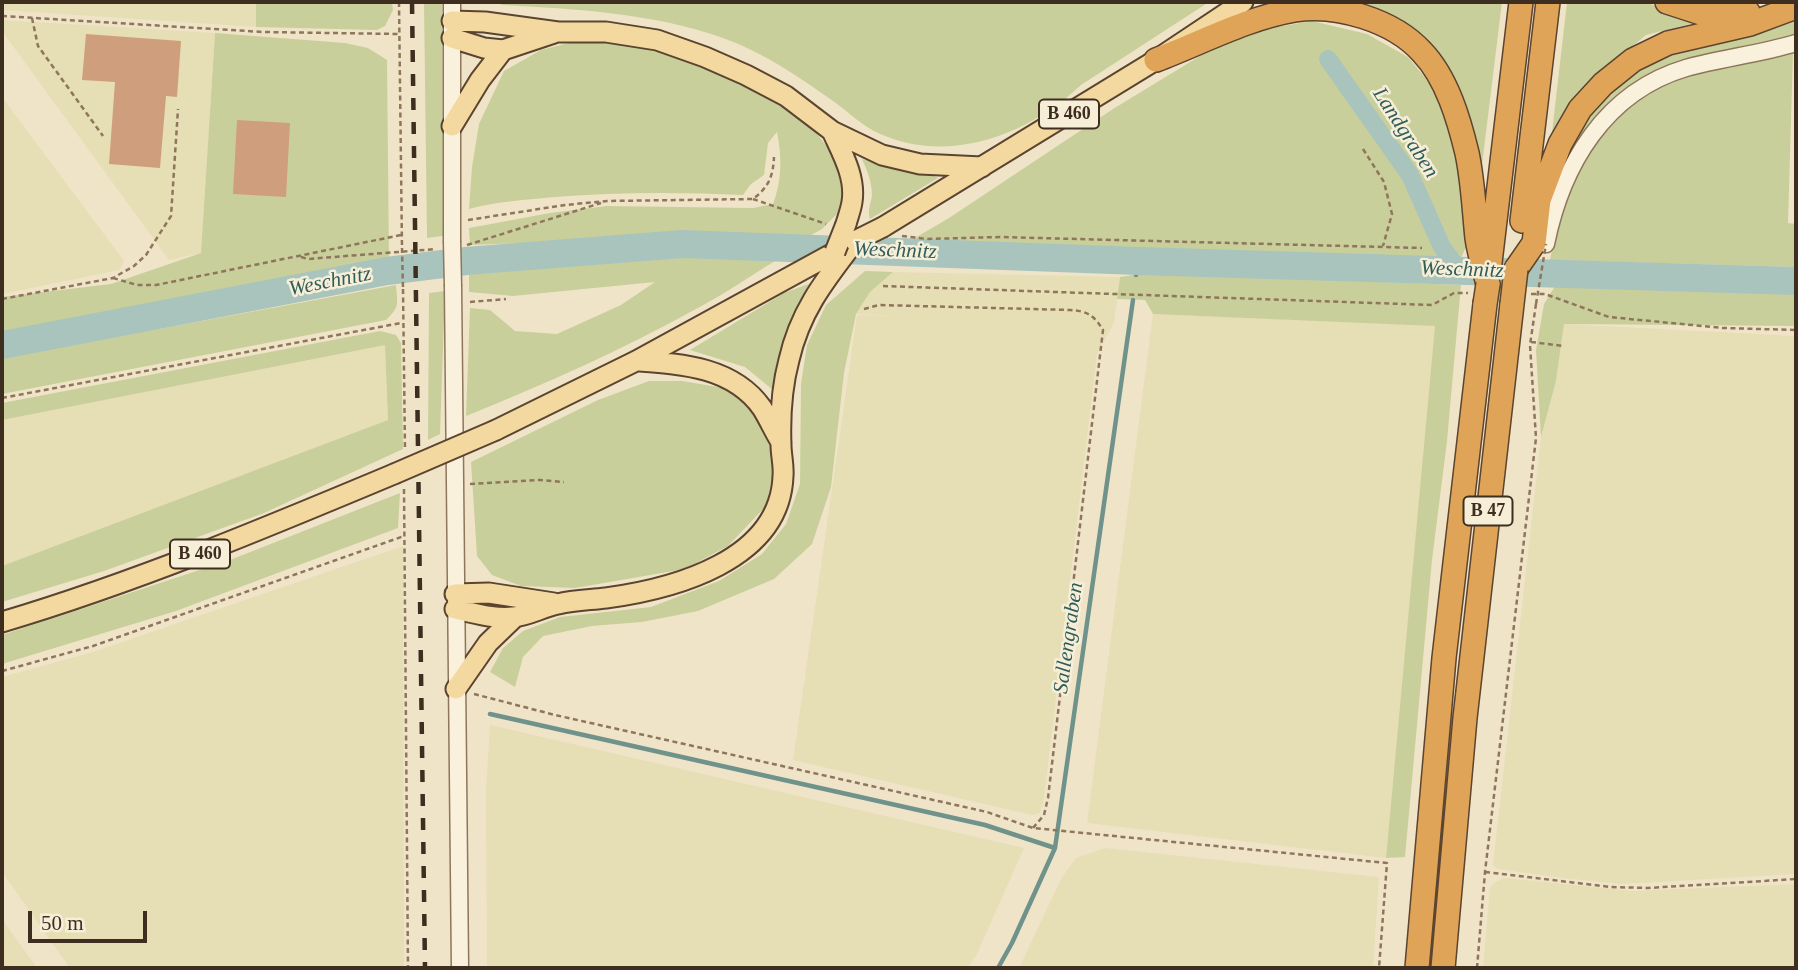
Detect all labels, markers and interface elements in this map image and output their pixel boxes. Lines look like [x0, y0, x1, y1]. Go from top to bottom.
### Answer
water label: Landgraben [1366, 83, 1444, 183]
road number: B 460 [1039, 100, 1099, 128]
water label: Weschnitz [853, 237, 937, 265]
water label: Weschnitz [1420, 256, 1504, 284]
water label: Weschnitz [287, 262, 373, 302]
road number: B 47 [1464, 496, 1512, 526]
road number: B 460 [170, 540, 230, 568]
water label: Sallengraben [1049, 581, 1089, 695]
scale bar [32, 897, 150, 941]
text: 50 m [41, 911, 84, 935]

